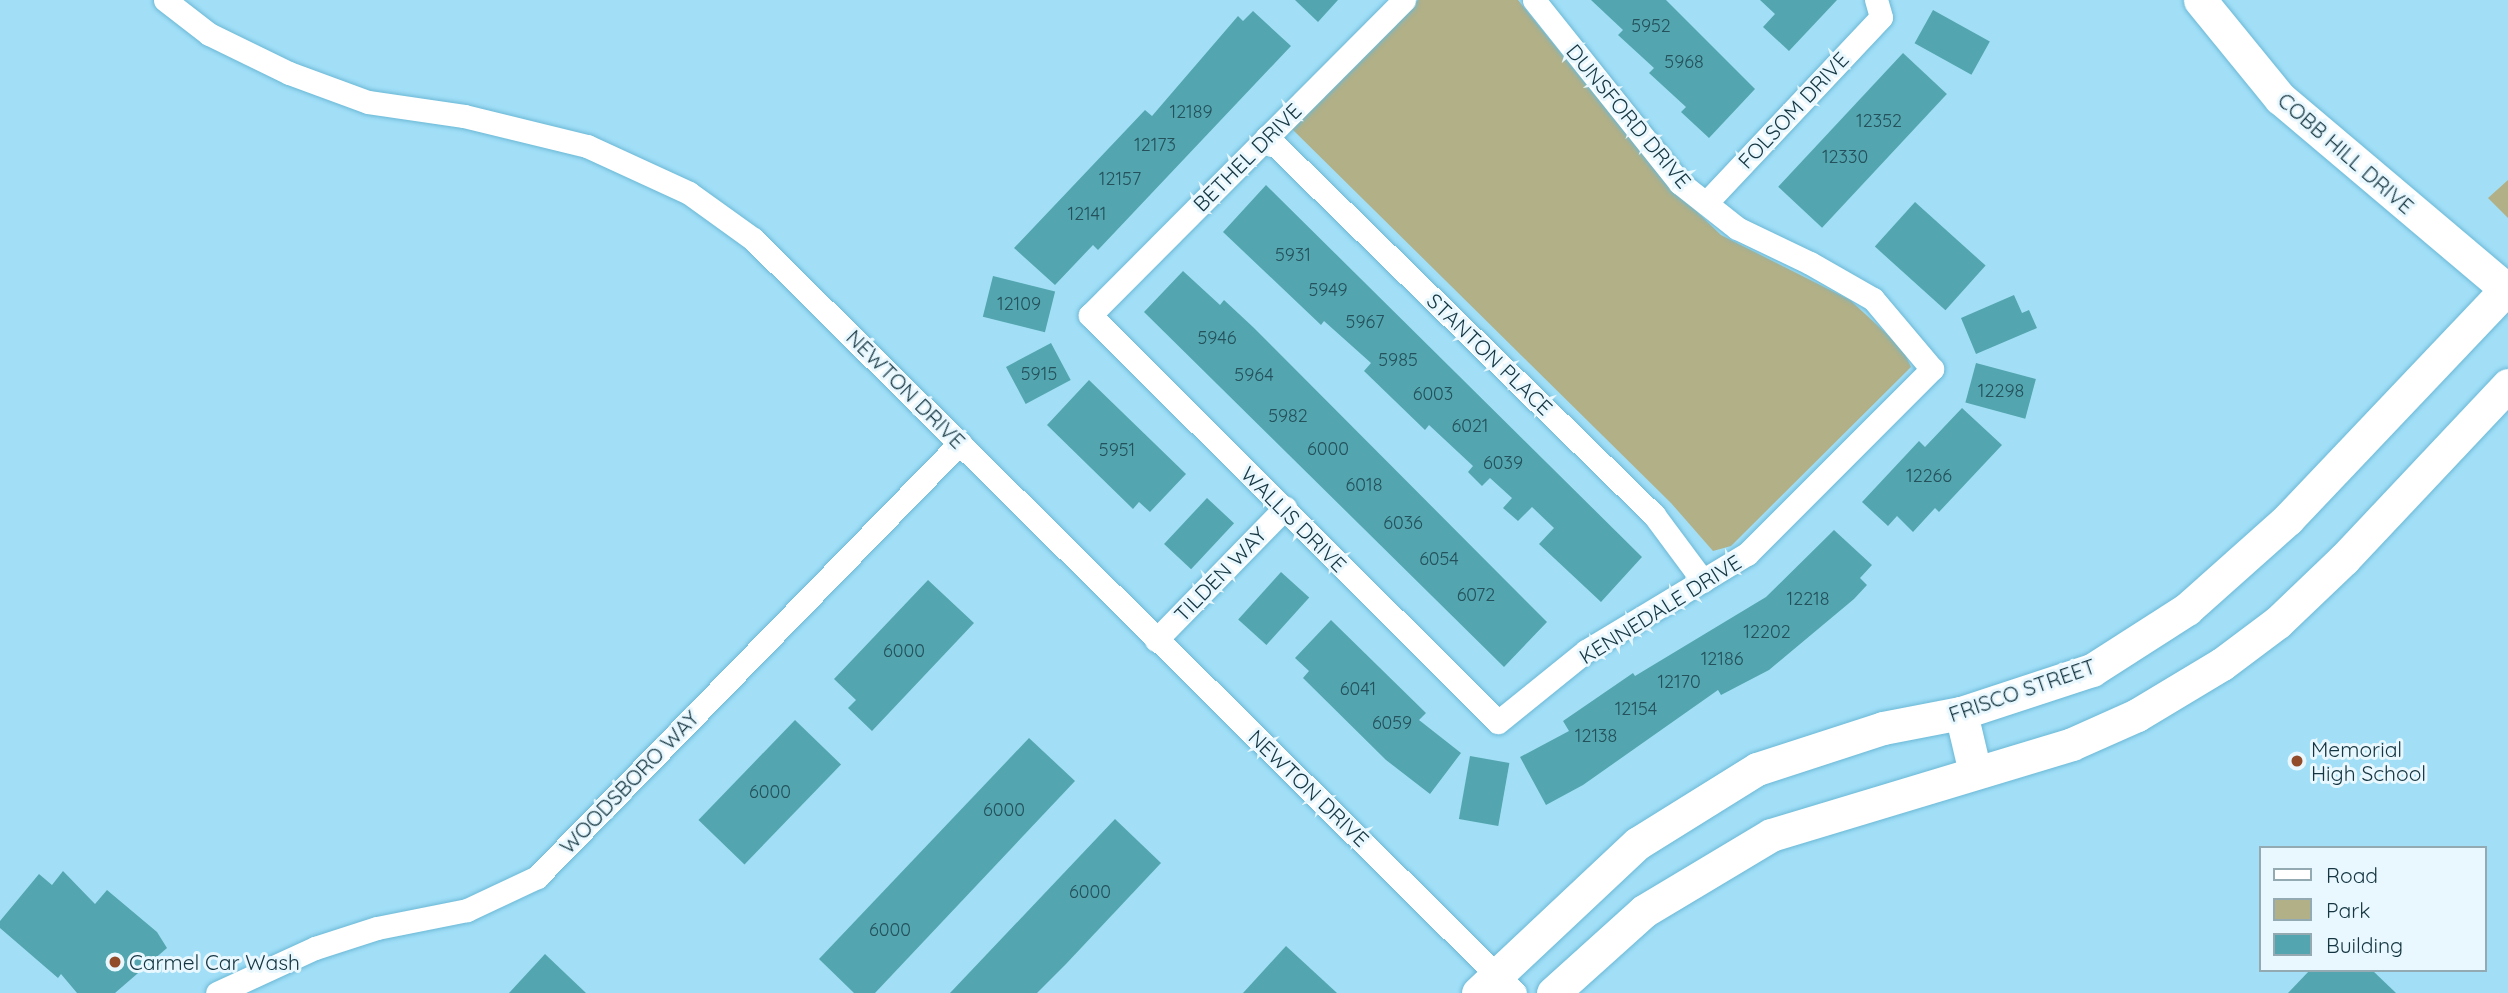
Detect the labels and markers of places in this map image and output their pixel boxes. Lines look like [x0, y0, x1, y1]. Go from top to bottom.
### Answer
place label: Memorial High School [2311, 736, 2426, 786]
marker: Memorial High School [2289, 753, 2305, 769]
place label: Carmel Car Wash [129, 949, 300, 975]
marker: Carmel Car Wash [107, 954, 123, 970]

